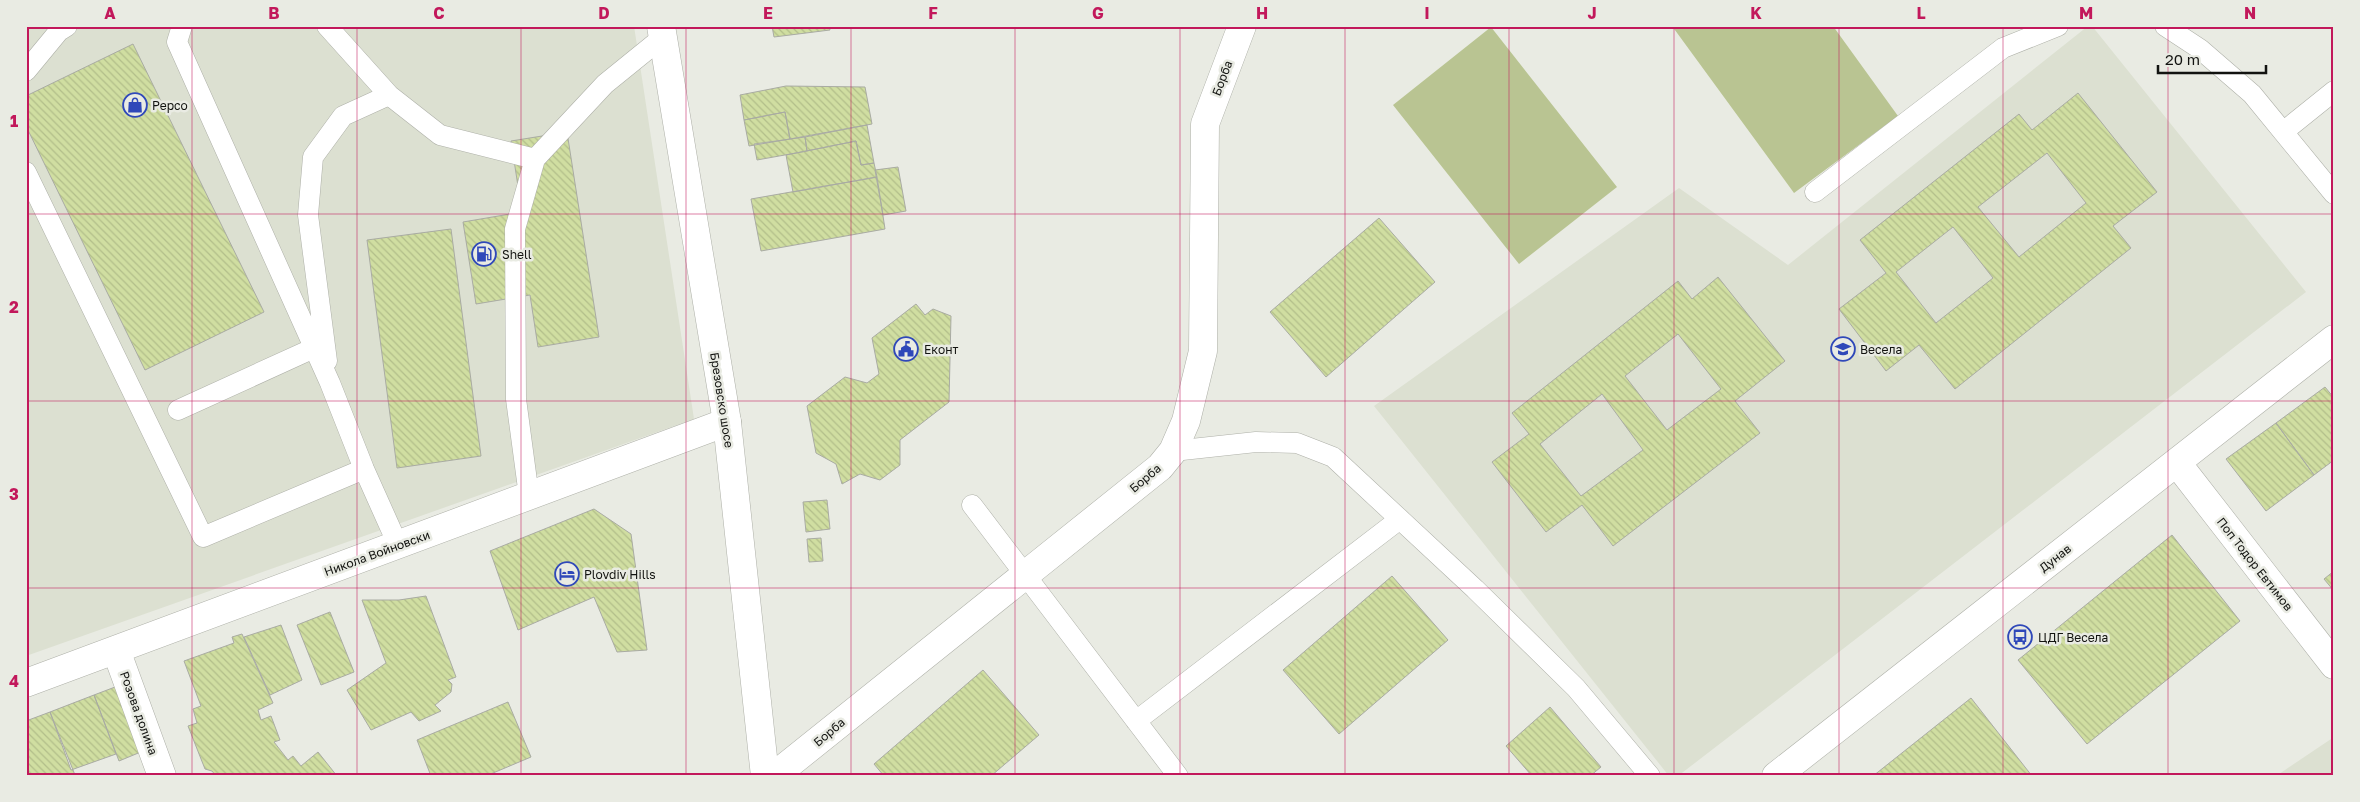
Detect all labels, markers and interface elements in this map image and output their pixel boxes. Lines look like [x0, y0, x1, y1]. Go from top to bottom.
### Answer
text: A [104, 3, 116, 23]
text: B [268, 3, 280, 23]
text: C [433, 3, 445, 23]
text: D [598, 3, 610, 23]
text: E [763, 3, 773, 23]
text: F [928, 3, 938, 23]
text: G [1092, 3, 1104, 23]
text: H [1256, 3, 1268, 23]
text: I [1424, 3, 1430, 23]
text: J [1587, 3, 1597, 23]
text: K [1750, 3, 1762, 23]
text: L [1916, 3, 1926, 23]
text: M [2079, 3, 2093, 23]
text: N [2244, 3, 2256, 23]
scale bar [2158, 42, 2265, 74]
text: 20 m [2165, 50, 2200, 68]
street label: Борба [1208, 58, 1236, 98]
shop icon: Pepco [122, 92, 148, 118]
place label: Pepco [152, 98, 188, 113]
text: 1 [10, 111, 18, 131]
fuel station icon: Shell [471, 241, 497, 267]
place label: Shell [502, 247, 532, 262]
text: 2 [9, 297, 19, 317]
public building icon: Еконт [893, 336, 919, 362]
school or university icon: Весела [1830, 336, 1856, 362]
place label: Еконт [924, 342, 959, 357]
place label: Весела [1860, 342, 1902, 357]
street label: Брезовско шосе [707, 351, 737, 449]
street label: Борба [1126, 461, 1164, 495]
text: 3 [9, 484, 19, 504]
street label: Поп Тодор Евтимов [2214, 514, 2296, 614]
street label: Никола Войновски [322, 527, 432, 579]
street label: Дунав [2036, 541, 2074, 575]
hotel icon: Plovdiv Hills [554, 561, 580, 587]
place label: Plovdiv Hills [584, 567, 656, 582]
bus stop icon: ЦДГ Весела [2007, 624, 2033, 650]
place label: ЦДГ Весела [2038, 630, 2108, 645]
street label: Розова долина [117, 669, 161, 757]
text: 4 [9, 671, 19, 691]
street label: Борба [810, 715, 848, 749]

